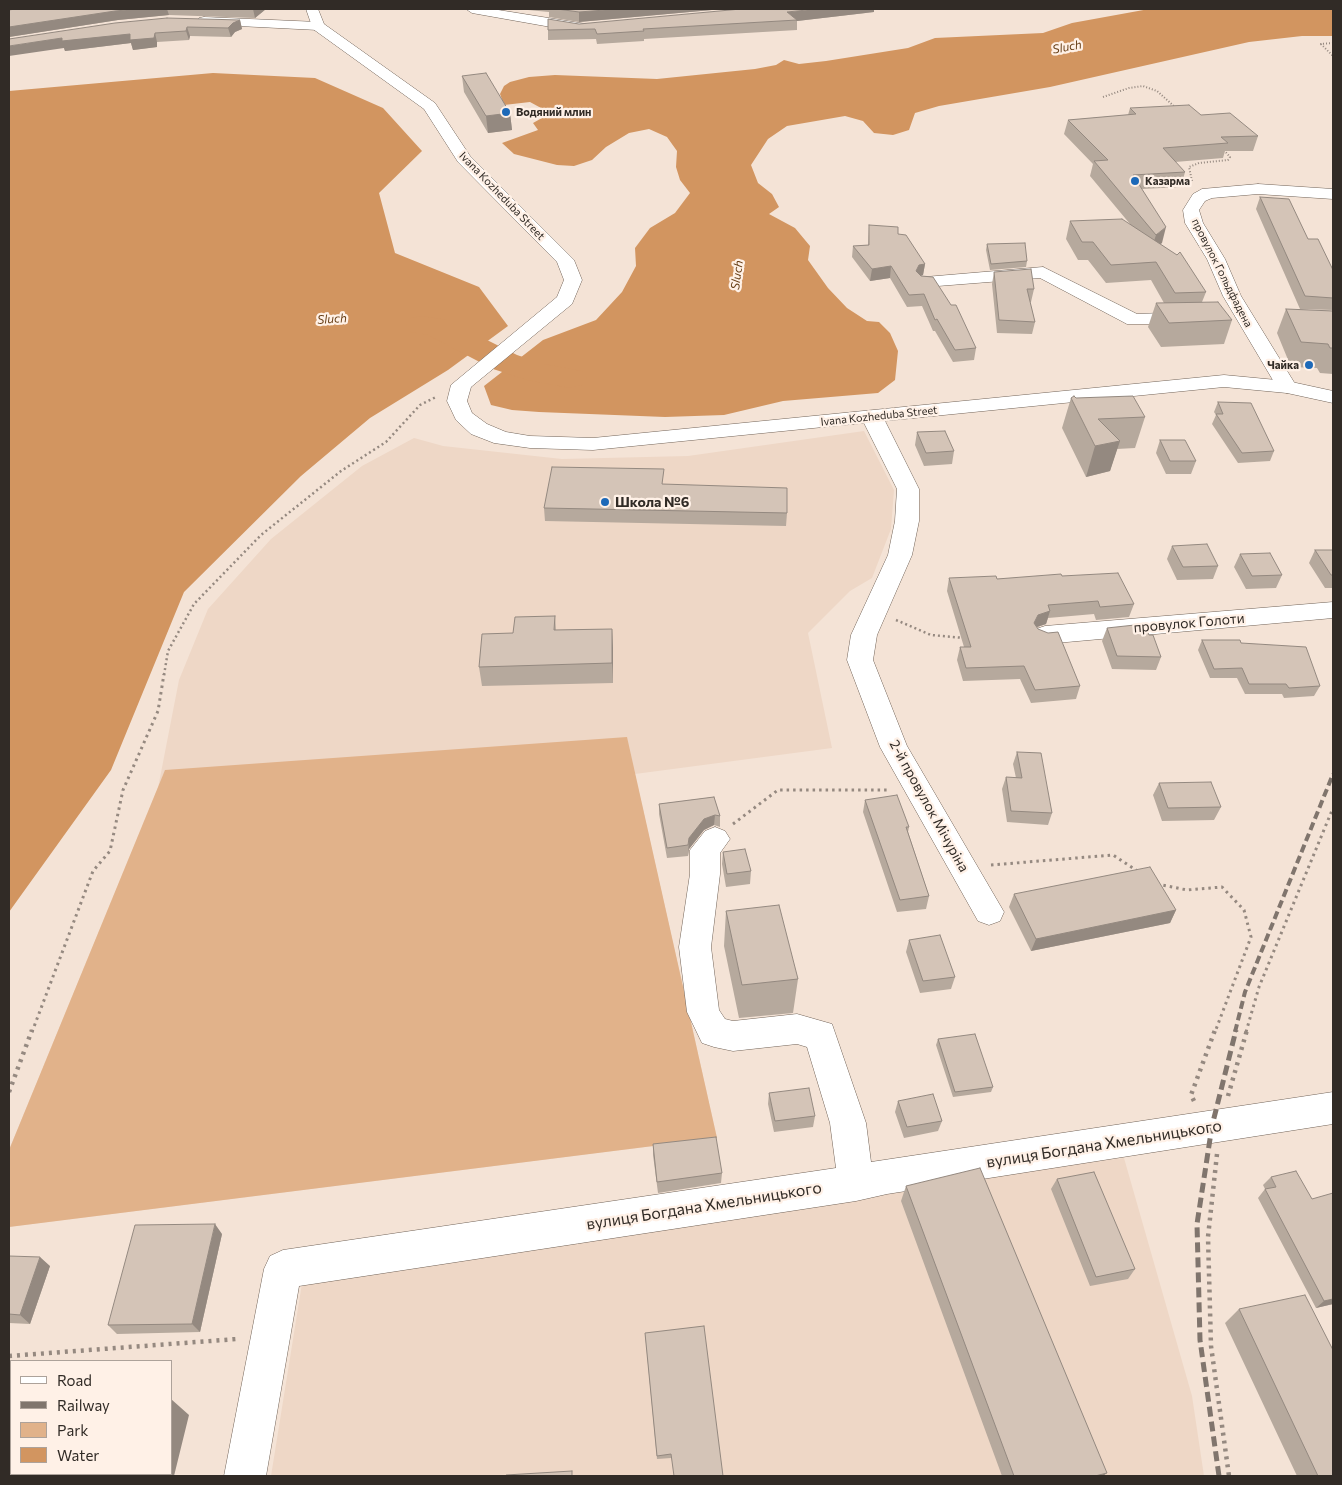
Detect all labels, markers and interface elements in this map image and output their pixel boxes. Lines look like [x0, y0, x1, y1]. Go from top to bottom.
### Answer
water label: Sluch [1051, 37, 1083, 57]
place label: Водяний млин [516, 105, 591, 119]
marker: Водяний млин [500, 106, 512, 118]
street label: Ivana Kozheduba Street [456, 149, 548, 243]
place label: Казарма [1145, 174, 1190, 188]
marker: Казарма [1129, 175, 1141, 187]
street label: провулок Гольдфадена [1189, 216, 1255, 330]
water label: Sluch [728, 259, 746, 291]
water label: Sluch [317, 311, 347, 327]
place label: Чайка [1267, 358, 1299, 372]
marker: Чайка [1303, 359, 1315, 371]
street label: Ivana Kozheduba Street [820, 403, 938, 429]
place label: Школа №6 [615, 494, 689, 510]
marker: Школа №6 [599, 496, 611, 508]
street label: провулок Голоти [1133, 610, 1245, 636]
street label: 2-й провулок Мічуріна [886, 737, 972, 875]
street label: вулиця Богдана Хмельницького [985, 1116, 1223, 1172]
street label: вулиця Богдана Хмельницького [585, 1178, 823, 1234]
legend [10, 1360, 172, 1475]
text: Road [57, 1371, 92, 1389]
text: Railway [57, 1396, 110, 1414]
text: Park [57, 1421, 88, 1439]
text: Water [57, 1446, 99, 1464]

